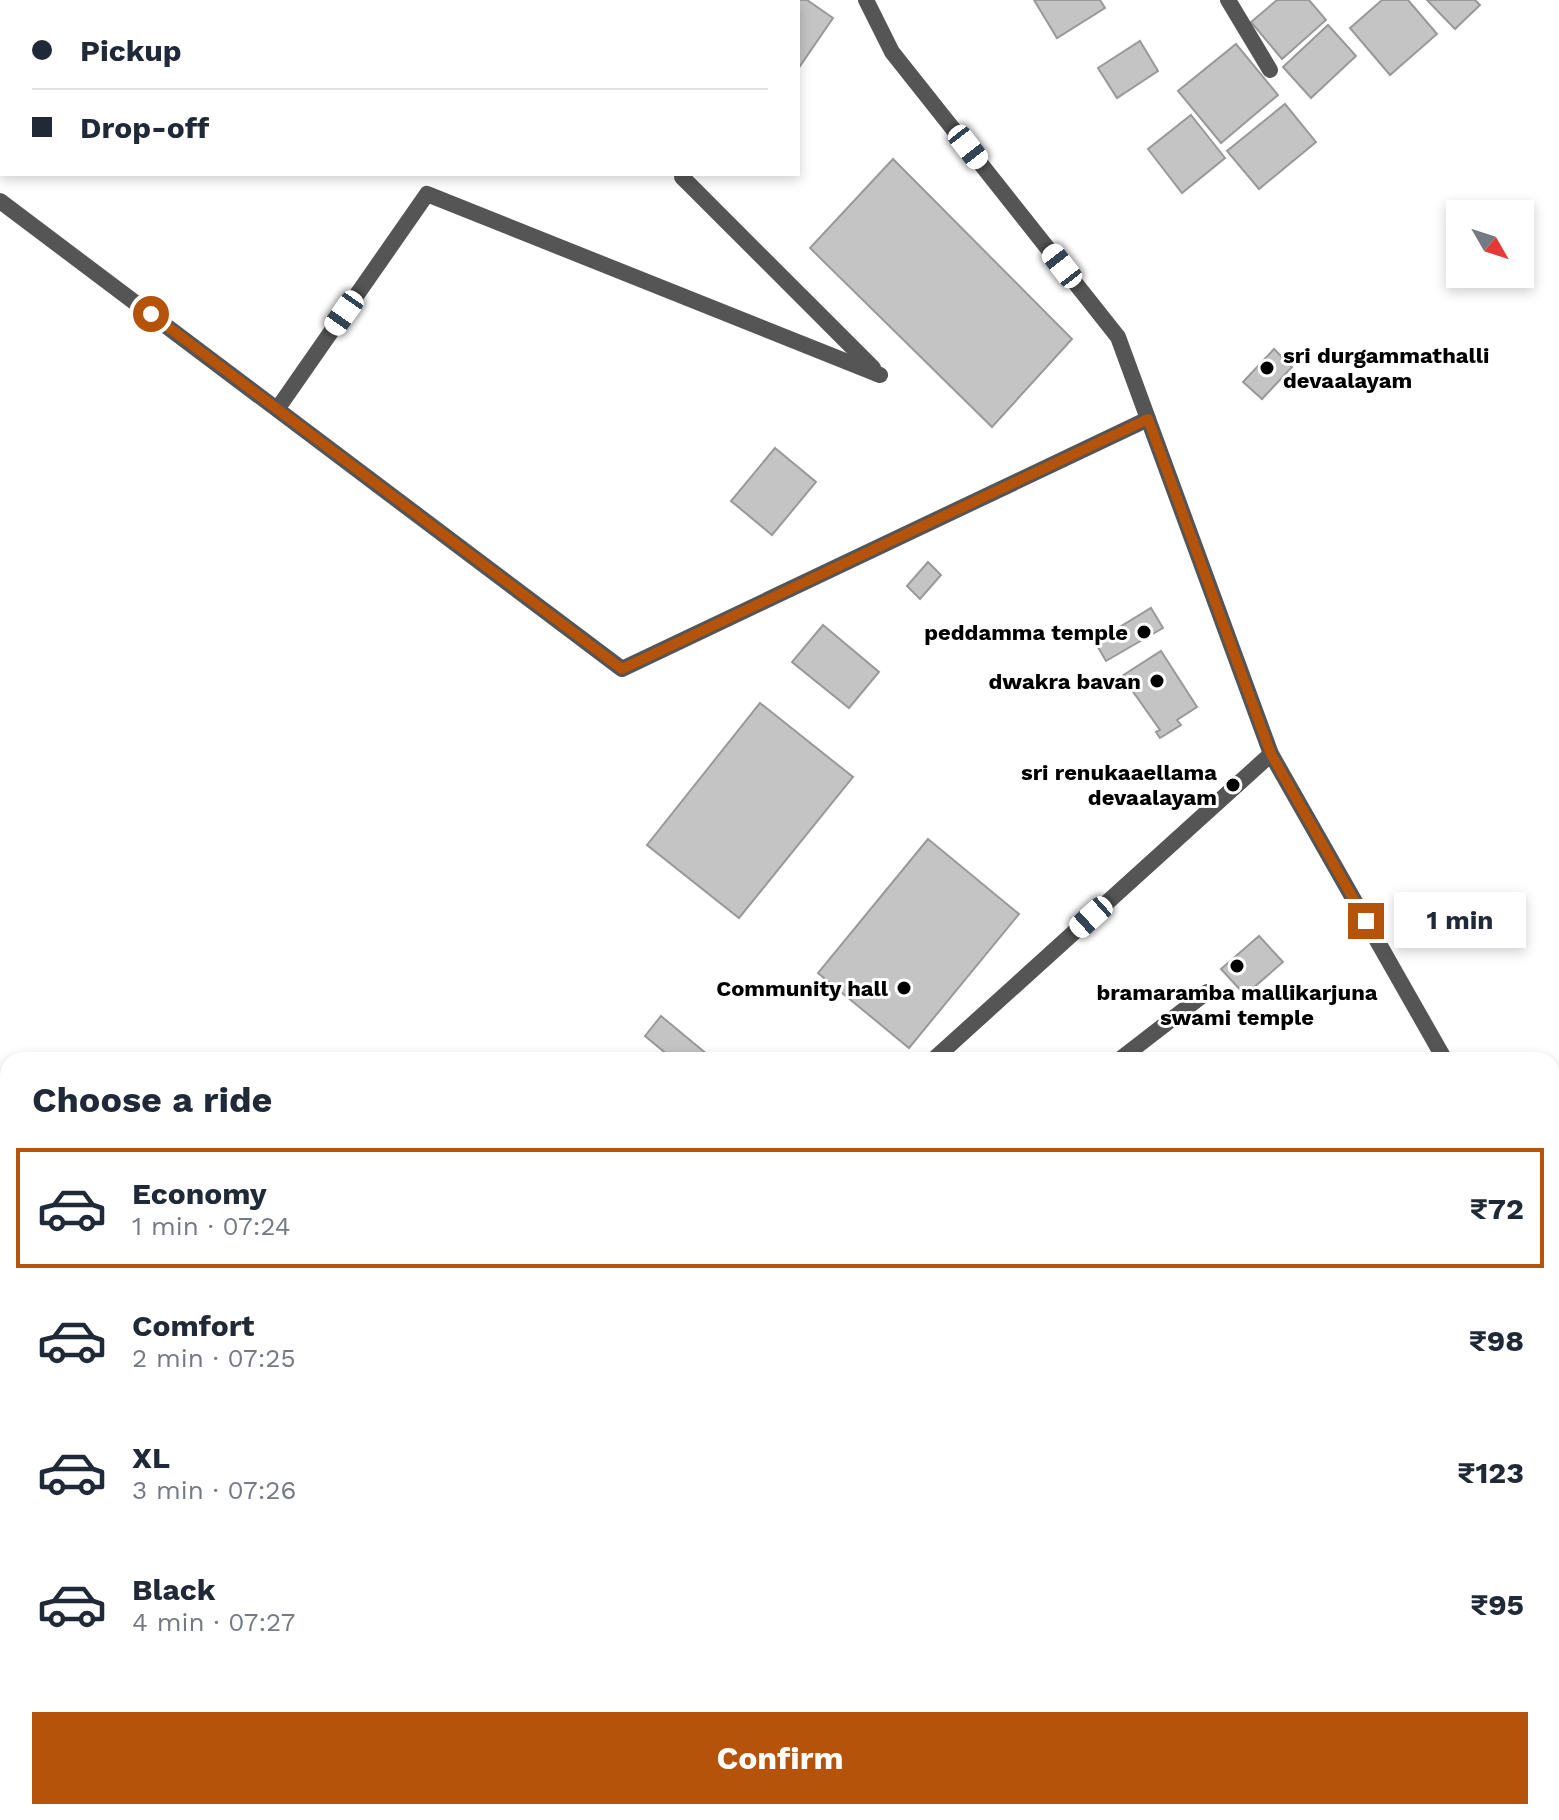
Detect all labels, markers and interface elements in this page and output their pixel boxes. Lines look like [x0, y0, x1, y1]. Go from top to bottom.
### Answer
text: Pickup [80, 33, 182, 68]
text: Drop-off [80, 110, 209, 145]
car [944, 121, 992, 173]
north arrow [1446, 200, 1534, 288]
map controls [1446, 200, 1534, 288]
car [1038, 240, 1086, 292]
car [320, 286, 368, 340]
route start [133, 296, 169, 332]
place label: sri durgammathalli devaalayam [1283, 343, 1489, 393]
marker: sri durgammathalli devaalayam [1258, 359, 1276, 377]
place label: peddamma temple [924, 620, 1128, 645]
marker: peddamma temple [1135, 623, 1153, 641]
place label: dwakra bavan [989, 669, 1141, 694]
marker: dwakra bavan [1148, 672, 1166, 690]
place label: sri renukaaellama devaalayam [1021, 760, 1217, 810]
marker: sri renukaaellama devaalayam [1224, 776, 1242, 794]
car [1065, 892, 1117, 942]
callout: 1 min [1394, 893, 1526, 949]
route end [1348, 903, 1384, 939]
text: 1 min [1427, 905, 1493, 935]
marker: bramaramba mallikarjuna swami temple [1228, 957, 1246, 975]
place label: Community hall [716, 976, 889, 1001]
marker: Community hall [895, 979, 913, 997]
place label: bramaramba mallikarjuna swami temple [1096, 980, 1378, 1030]
text: Choose a ride [32, 1079, 272, 1121]
icon: car [36, 1172, 108, 1244]
text: Economy [132, 1176, 267, 1211]
text: ₹72 [1470, 1191, 1524, 1226]
text: 1 min · 07:24 [132, 1211, 291, 1241]
icon: car [36, 1304, 108, 1376]
text: Comfort [132, 1308, 254, 1343]
text: ₹98 [1469, 1323, 1524, 1358]
text: 2 min · 07:25 [132, 1343, 296, 1373]
icon: car [36, 1436, 108, 1508]
text: XL [132, 1440, 170, 1475]
text: ₹123 [1457, 1455, 1524, 1490]
text: 3 min · 07:26 [132, 1475, 296, 1505]
icon: car [36, 1568, 108, 1640]
text: Black [132, 1572, 216, 1607]
text: ₹95 [1470, 1587, 1524, 1622]
text: 4 min · 07:27 [132, 1607, 295, 1637]
button: Confirm [32, 1712, 1528, 1804]

